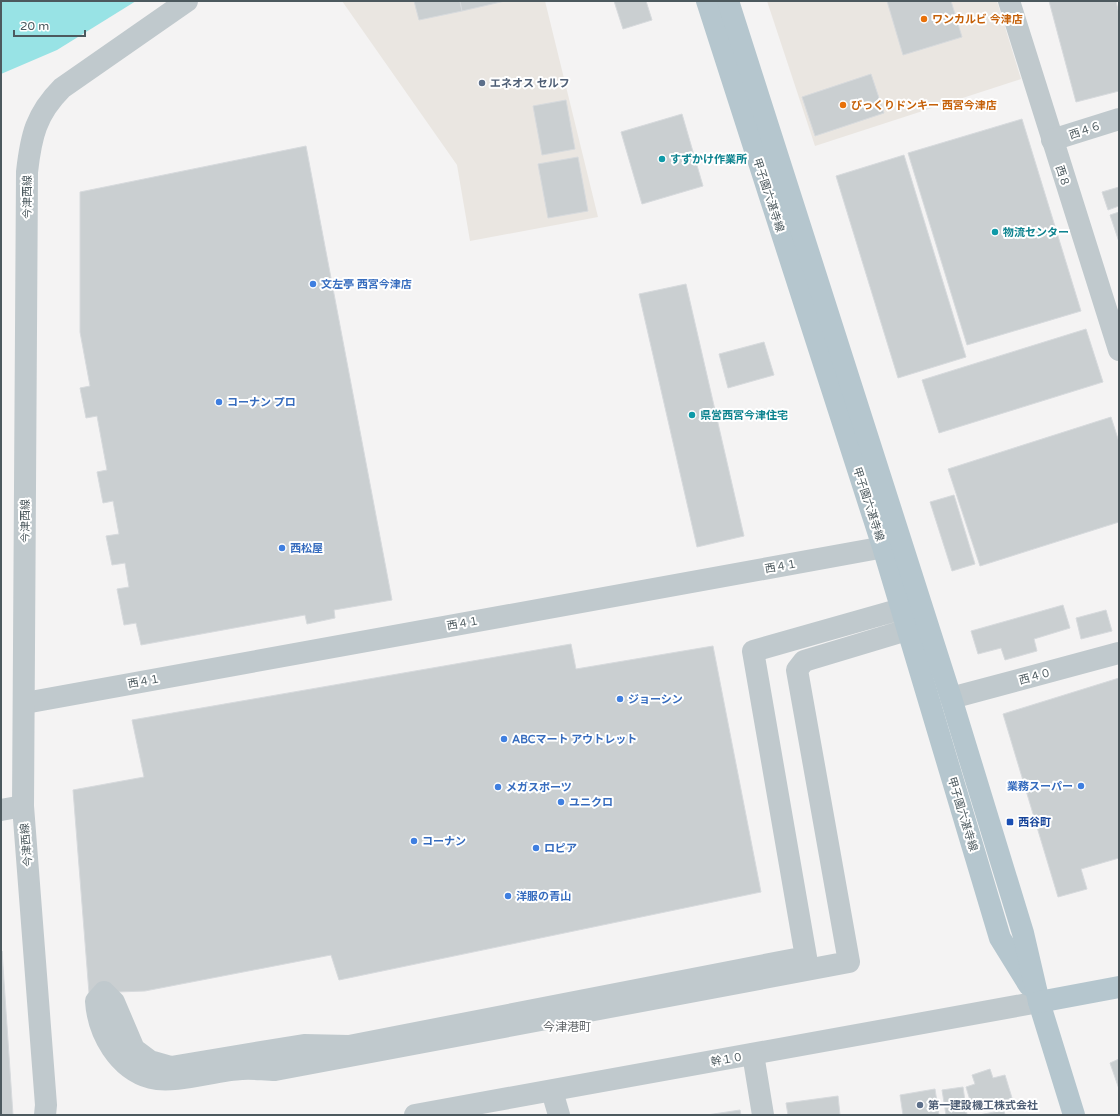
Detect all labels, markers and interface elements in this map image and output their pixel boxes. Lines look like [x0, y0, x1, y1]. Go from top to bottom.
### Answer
scale bar [14, 12, 85, 38]
place label: ワンカルビ 今津店 [932, 13, 1023, 26]
marker: ワンカルビ 今津店 [919, 14, 929, 24]
text: 20 m [20, 19, 49, 33]
place label: エネオス セルフ [490, 77, 570, 90]
marker: エネオス セルフ [477, 78, 487, 88]
place label: びっくりドンキー 西宮今津店 [851, 99, 997, 112]
marker: びっくりドンキー 西宮今津店 [838, 100, 848, 110]
street label: 西４６ [1067, 119, 1103, 142]
place label: すずかけ作業所 [670, 153, 747, 166]
marker: すずかけ作業所 [657, 154, 667, 164]
street label: 甲子園六湛寺線 [750, 157, 787, 234]
street label: 西８ [1053, 164, 1072, 189]
street label: 今津西線 [21, 175, 34, 219]
place label: 物流センター [1003, 226, 1069, 239]
marker: 物流センター [990, 227, 1000, 237]
place label: 文左亭 西宮今津店 [321, 278, 412, 291]
marker: 文左亭 西宮今津店 [308, 279, 318, 289]
place label: コーナン プロ [227, 396, 296, 409]
marker: コーナン プロ [214, 397, 224, 407]
place label: 県営西宮今津住宅 [700, 409, 788, 422]
marker: 県営西宮今津住宅 [687, 410, 697, 420]
street label: 甲子園六湛寺線 [850, 466, 887, 543]
street label: 今津西線 [19, 499, 32, 543]
place label: 西松屋 [290, 542, 323, 555]
marker: 西松屋 [277, 543, 287, 553]
street label: 西４１ [764, 557, 798, 576]
street label: 西４１ [446, 614, 480, 633]
street label: 西４０ [1018, 666, 1053, 687]
street label: 西４１ [127, 672, 161, 691]
place label: ジョーシン [628, 693, 683, 706]
marker: ジョーシン [615, 694, 625, 704]
place label: ABCマート アウトレット [512, 733, 637, 746]
marker: ABCマート アウトレット [499, 734, 509, 744]
street label: 甲子園六湛寺線 [945, 775, 980, 853]
place label: 業務スーパー [1007, 780, 1073, 793]
place label: メガスポーツ [506, 781, 572, 794]
marker: 業務スーパー [1076, 781, 1086, 791]
marker: メガスポーツ [493, 782, 503, 792]
place label: ユニクロ [569, 796, 613, 809]
marker: ユニクロ [556, 797, 566, 807]
place label: 西谷町 [1018, 816, 1051, 829]
marker: 西谷町 [1005, 817, 1015, 827]
street label: 今津西線 [18, 822, 35, 867]
place label: コーナン [422, 835, 466, 848]
marker: コーナン [409, 836, 419, 846]
place label: ロピア [544, 842, 577, 855]
marker: ロピア [531, 843, 541, 853]
place label: 洋服の青山 [516, 890, 571, 903]
marker: 洋服の青山 [503, 891, 513, 901]
district label: 今津港町 [543, 1020, 591, 1034]
street label: 幹１０ [710, 1050, 744, 1069]
place label: 第一建設機工株式会社 [928, 1099, 1038, 1112]
marker: 第一建設機工株式会社 [915, 1100, 925, 1110]

